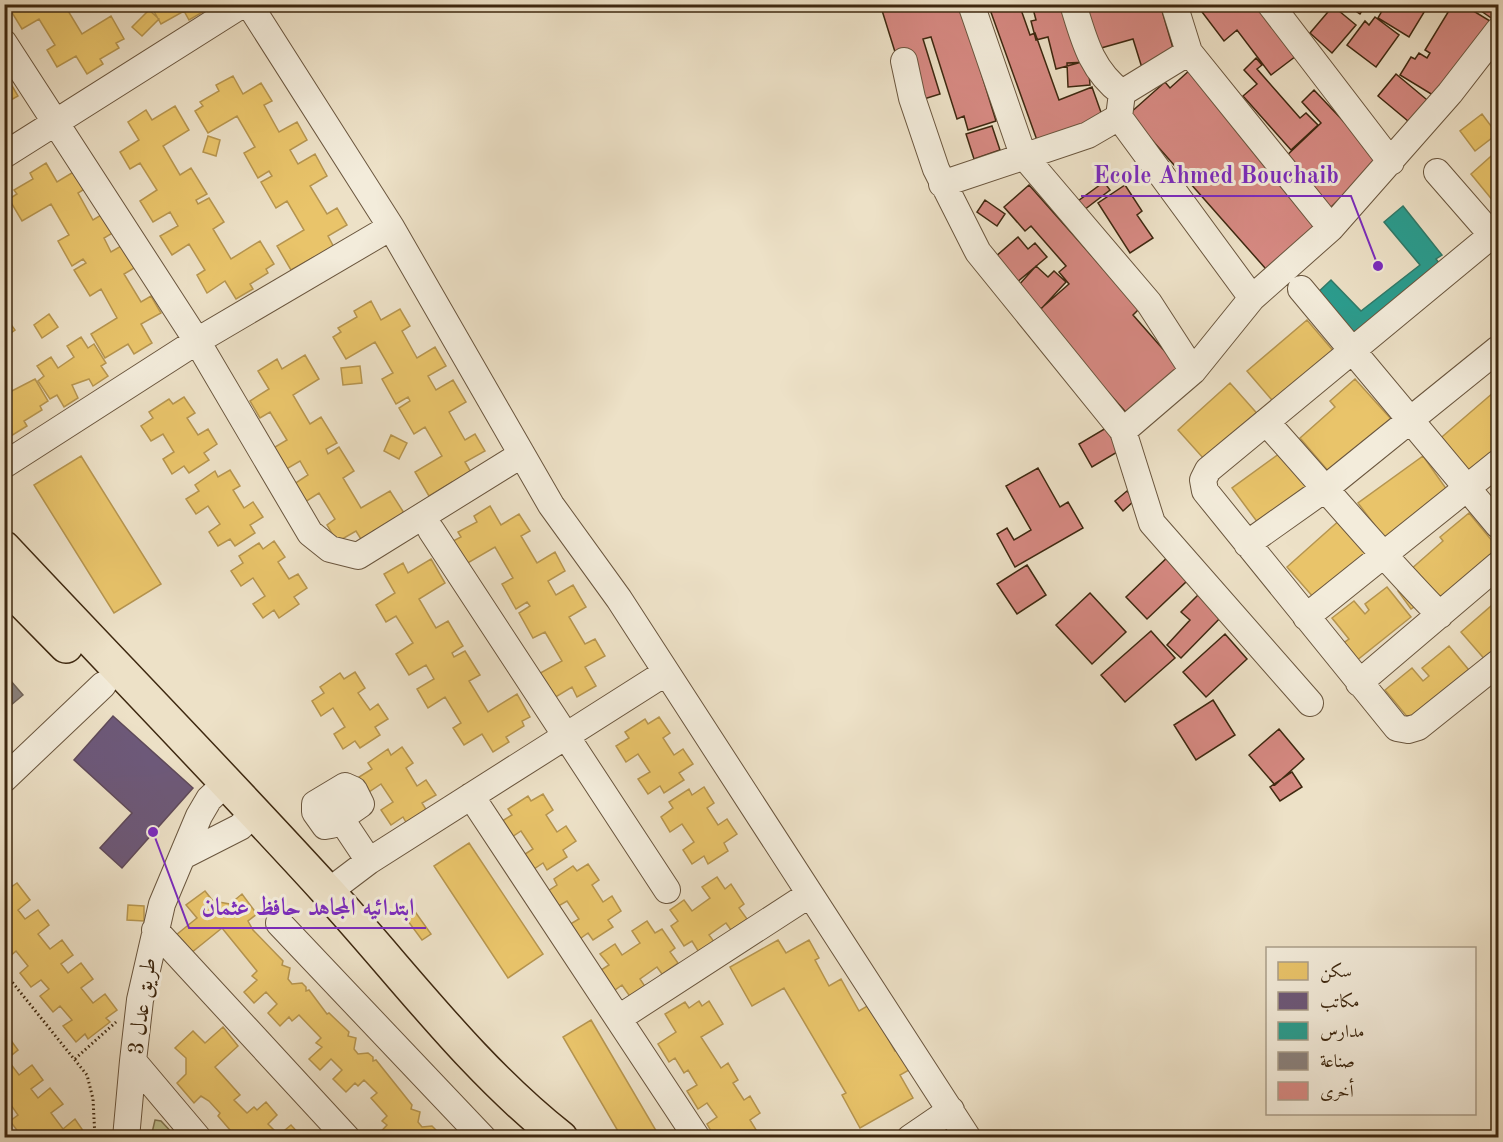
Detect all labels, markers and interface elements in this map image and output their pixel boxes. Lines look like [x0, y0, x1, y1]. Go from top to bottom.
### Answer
callout: Ecole Ahmed Bouchaib [1081, 154, 1351, 196]
text: Ecole Ahmed Bouchaib [1093, 165, 1339, 189]
callout: ابتدائيه المجاهد حافظ عثمان [189, 886, 426, 928]
text: ابتدائيه المجاهد حافظ عثمان [201, 894, 415, 922]
legend [1266, 947, 1476, 1115]
street label: طريق عدل 3 [125, 956, 163, 1056]
text: سكن [1320, 962, 1352, 983]
text: مكاتب [1320, 992, 1360, 1012]
text: مدارس [1320, 1023, 1364, 1042]
text: صناعة [1320, 1053, 1355, 1071]
text: أخرى [1320, 1078, 1355, 1102]

